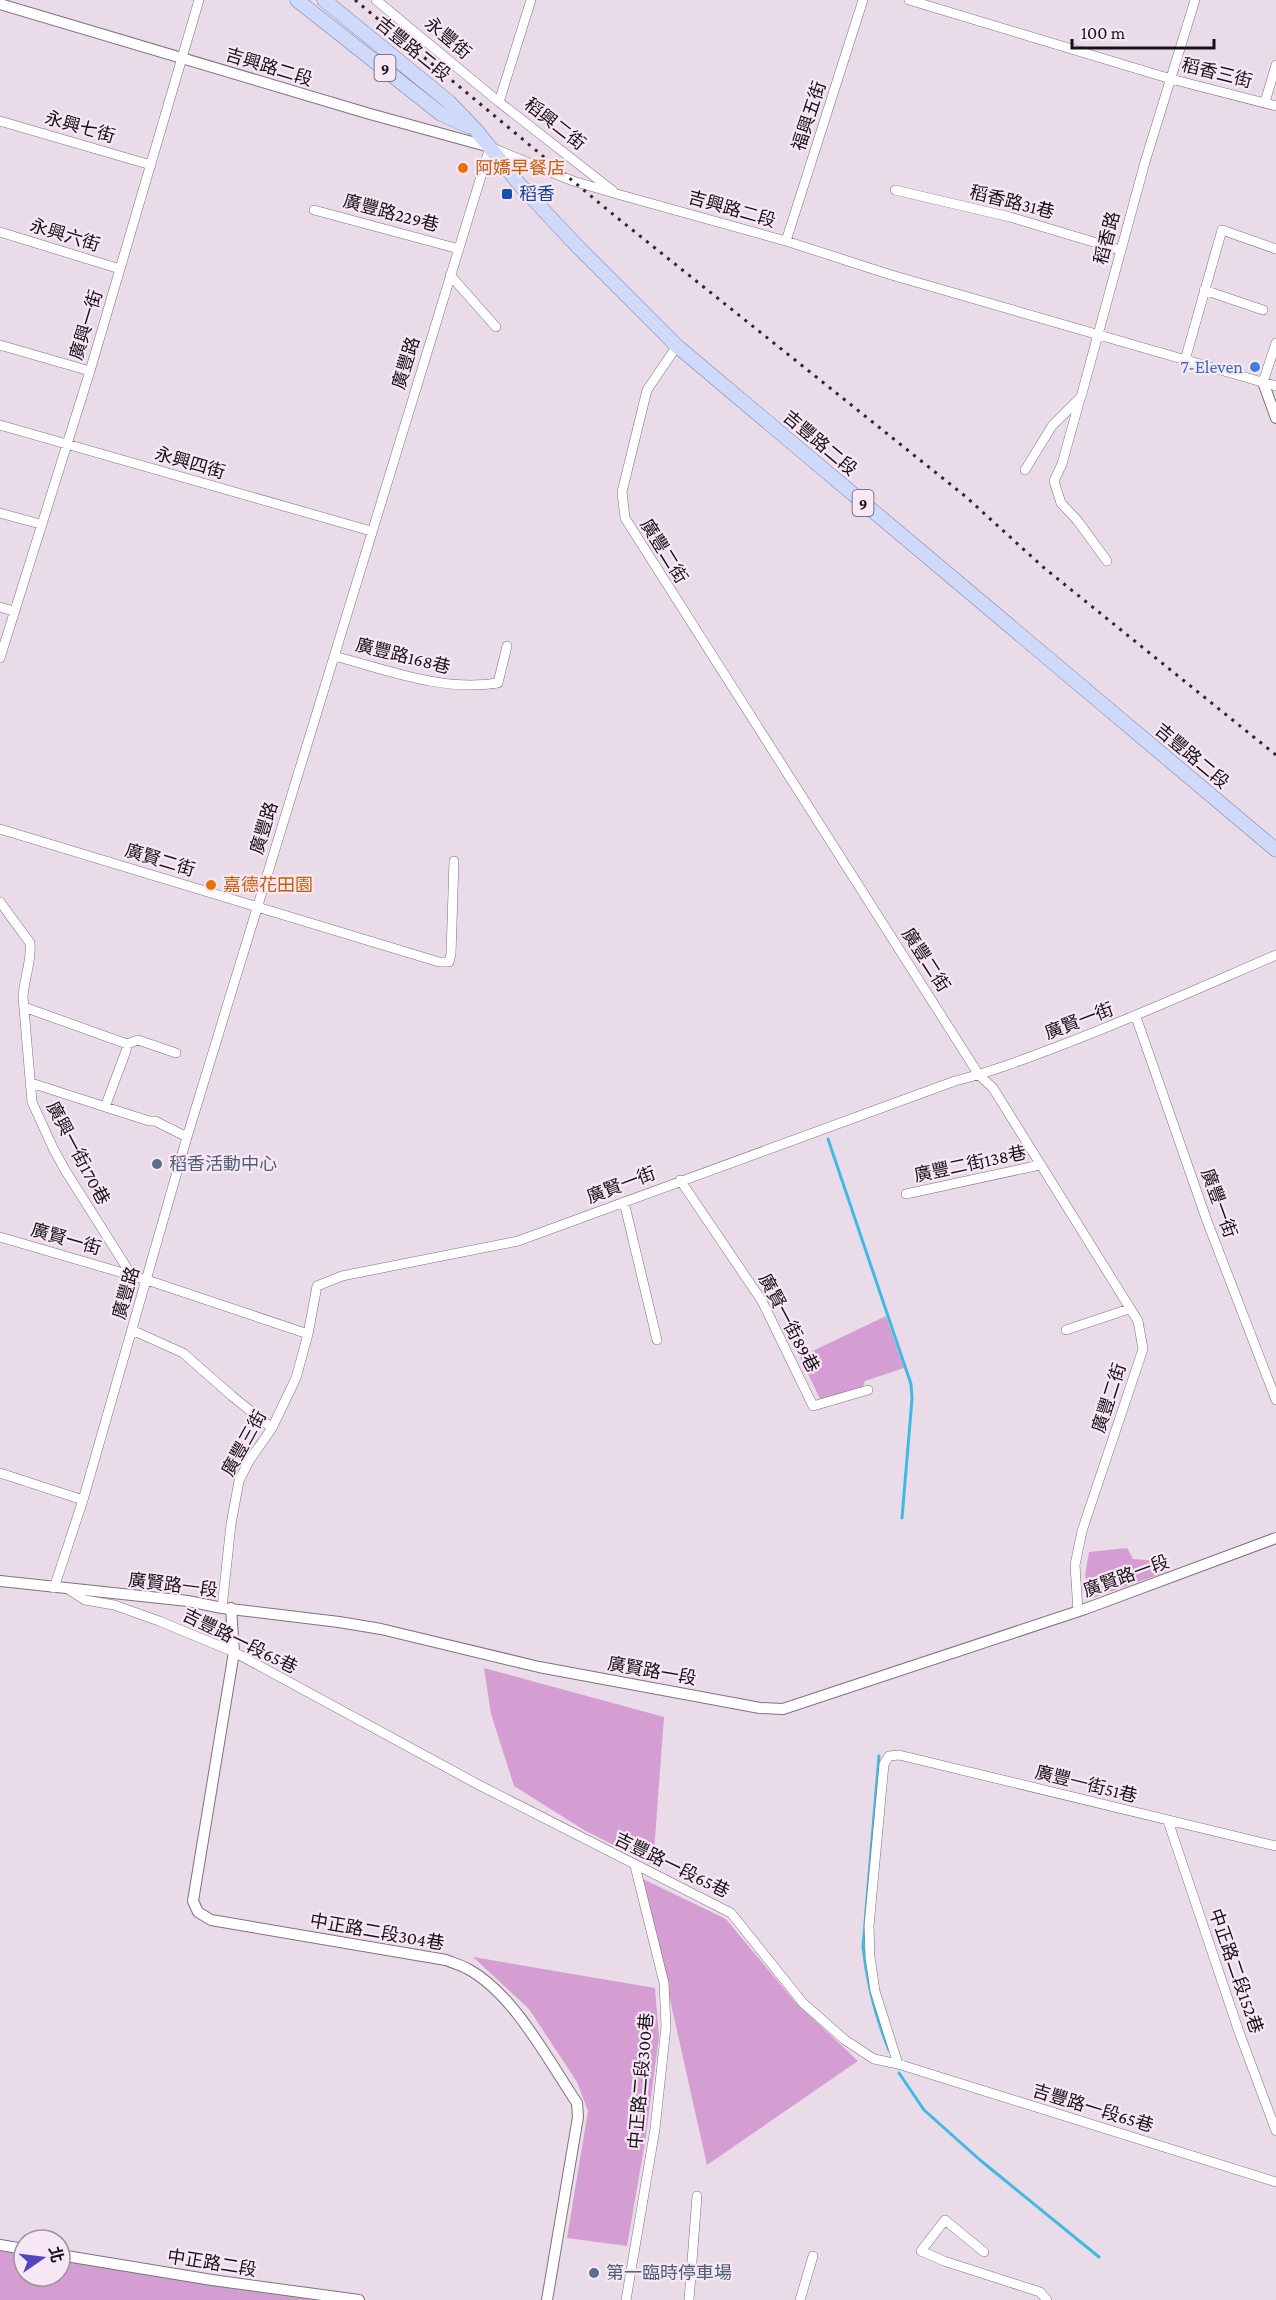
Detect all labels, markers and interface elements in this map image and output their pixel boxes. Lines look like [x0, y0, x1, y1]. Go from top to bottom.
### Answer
scale bar [1072, 12, 1214, 50]
street label: 吉豐路二段 [372, 13, 454, 85]
street label: 永豐街 [421, 13, 475, 63]
text: 100 m [1081, 23, 1126, 43]
street label: 吉興路二段 [223, 44, 315, 90]
road number: 9 [374, 55, 396, 81]
street label: 稻香三街 [1180, 55, 1254, 91]
street label: 福興五街 [788, 79, 830, 153]
street label: 稻興二街 [520, 94, 590, 154]
street label: 永興七街 [43, 107, 117, 147]
place label: 阿嬌早餐店 [475, 158, 565, 178]
marker: 阿嬌早餐店 [456, 161, 470, 175]
street label: 稻香路31巷 [968, 182, 1056, 222]
place label: 稻香 [519, 184, 555, 204]
marker: 稻香 [500, 187, 514, 201]
street label: 吉興路二段 [686, 187, 778, 231]
street label: 廣豐路229巷 [341, 191, 441, 235]
street label: 稻香路 [1090, 209, 1124, 267]
street label: 永興六街 [28, 215, 102, 255]
street label: 廣興一街 [66, 288, 106, 362]
street label: 廣豐路 [389, 334, 423, 392]
place label: 7-Eleven [1180, 357, 1243, 377]
marker: 7-Eleven [1248, 360, 1262, 374]
street label: 吉豐路二段 [779, 406, 861, 480]
street label: 永興四街 [153, 443, 227, 483]
road number: 9 [852, 490, 874, 516]
street label: 廣豐二街 [636, 515, 692, 587]
street label: 廣豐路168巷 [354, 635, 452, 677]
street label: 吉豐路二段 [1151, 719, 1233, 793]
street label: 廣豐路 [247, 799, 281, 857]
street label: 廣賢二街 [123, 840, 197, 880]
place label: 嘉德花田園 [223, 875, 313, 895]
marker: 嘉德花田園 [204, 878, 218, 892]
street label: 廣豐二街 [898, 924, 954, 996]
street label: 廣賢一街 [1042, 999, 1116, 1043]
street label: 廣興一街170巷 [42, 1098, 114, 1208]
street label: 廣豐二街138巷 [912, 1142, 1028, 1186]
place label: 稻香活動中心 [169, 1154, 277, 1174]
marker: 稻香活動中心 [150, 1157, 164, 1171]
street label: 廣賢一街 [584, 1163, 658, 1207]
street label: 廣豐一街 [1197, 1166, 1241, 1240]
street label: 廣賢一街 [29, 1219, 103, 1259]
street label: 廣豐路 [109, 1264, 143, 1322]
street label: 廣賢一街89巷 [755, 1270, 823, 1376]
street label: 廣豐二街 [1088, 1361, 1130, 1435]
street label: 廣豐三街 [218, 1407, 270, 1479]
street label: 廣賢路一段 [1080, 1551, 1172, 1601]
street label: 廣賢路一段 [127, 1570, 219, 1600]
street label: 吉豐路一段65巷 [179, 1605, 301, 1677]
street label: 廣賢路一段 [606, 1653, 698, 1689]
street label: 廣豐一街51巷 [1033, 1762, 1139, 1806]
street label: 吉豐路一段65巷 [611, 1829, 733, 1901]
street label: 中正路二段152巷 [1205, 1906, 1267, 2036]
street label: 中正路二段304巷 [308, 1910, 446, 1954]
street label: 中正路二段300巷 [625, 2012, 657, 2150]
street label: 吉豐路一段65巷 [1030, 2080, 1156, 2136]
north arrow [12, 2228, 72, 2288]
text: 北 [46, 2245, 66, 2264]
street label: 中正路二段 [166, 2246, 258, 2280]
place label: 第一臨時停車場 [606, 2263, 732, 2283]
marker: 第一臨時停車場 [587, 2266, 601, 2280]

